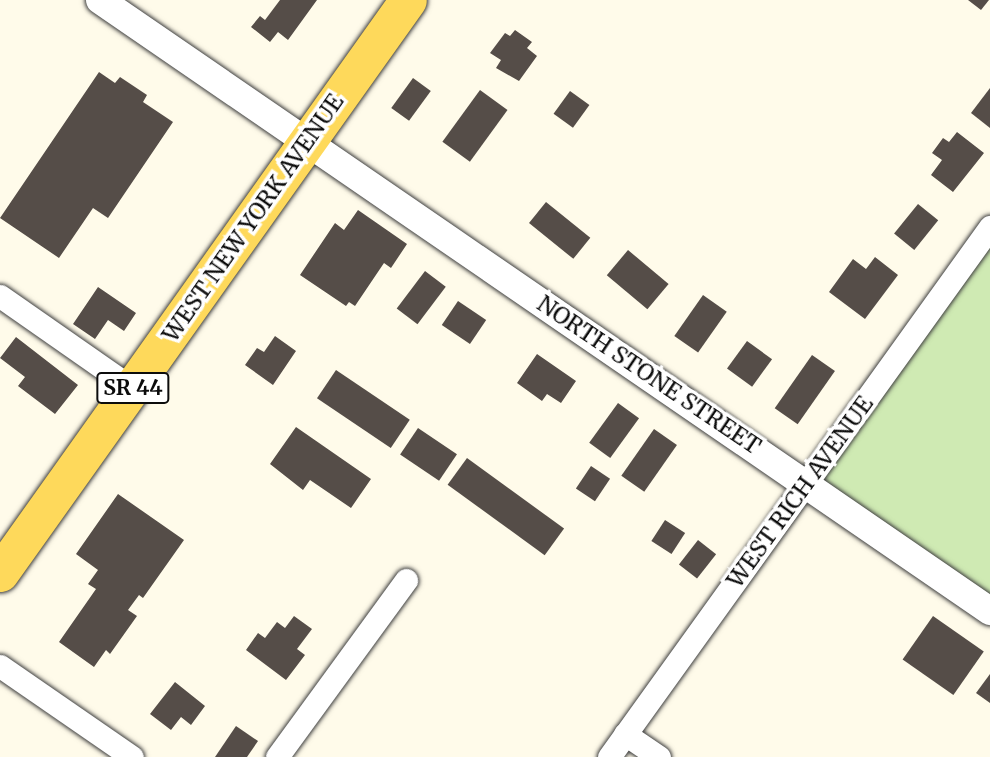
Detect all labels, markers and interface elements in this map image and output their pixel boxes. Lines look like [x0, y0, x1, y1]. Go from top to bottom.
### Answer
street label: WEST NEW YORK AVENUE [157, 89, 349, 347]
street label: NORTH STONE STREET [532, 290, 766, 460]
road number: SR 44 [96, 370, 170, 406]
street label: WEST RICH AVENUE [721, 391, 879, 593]

